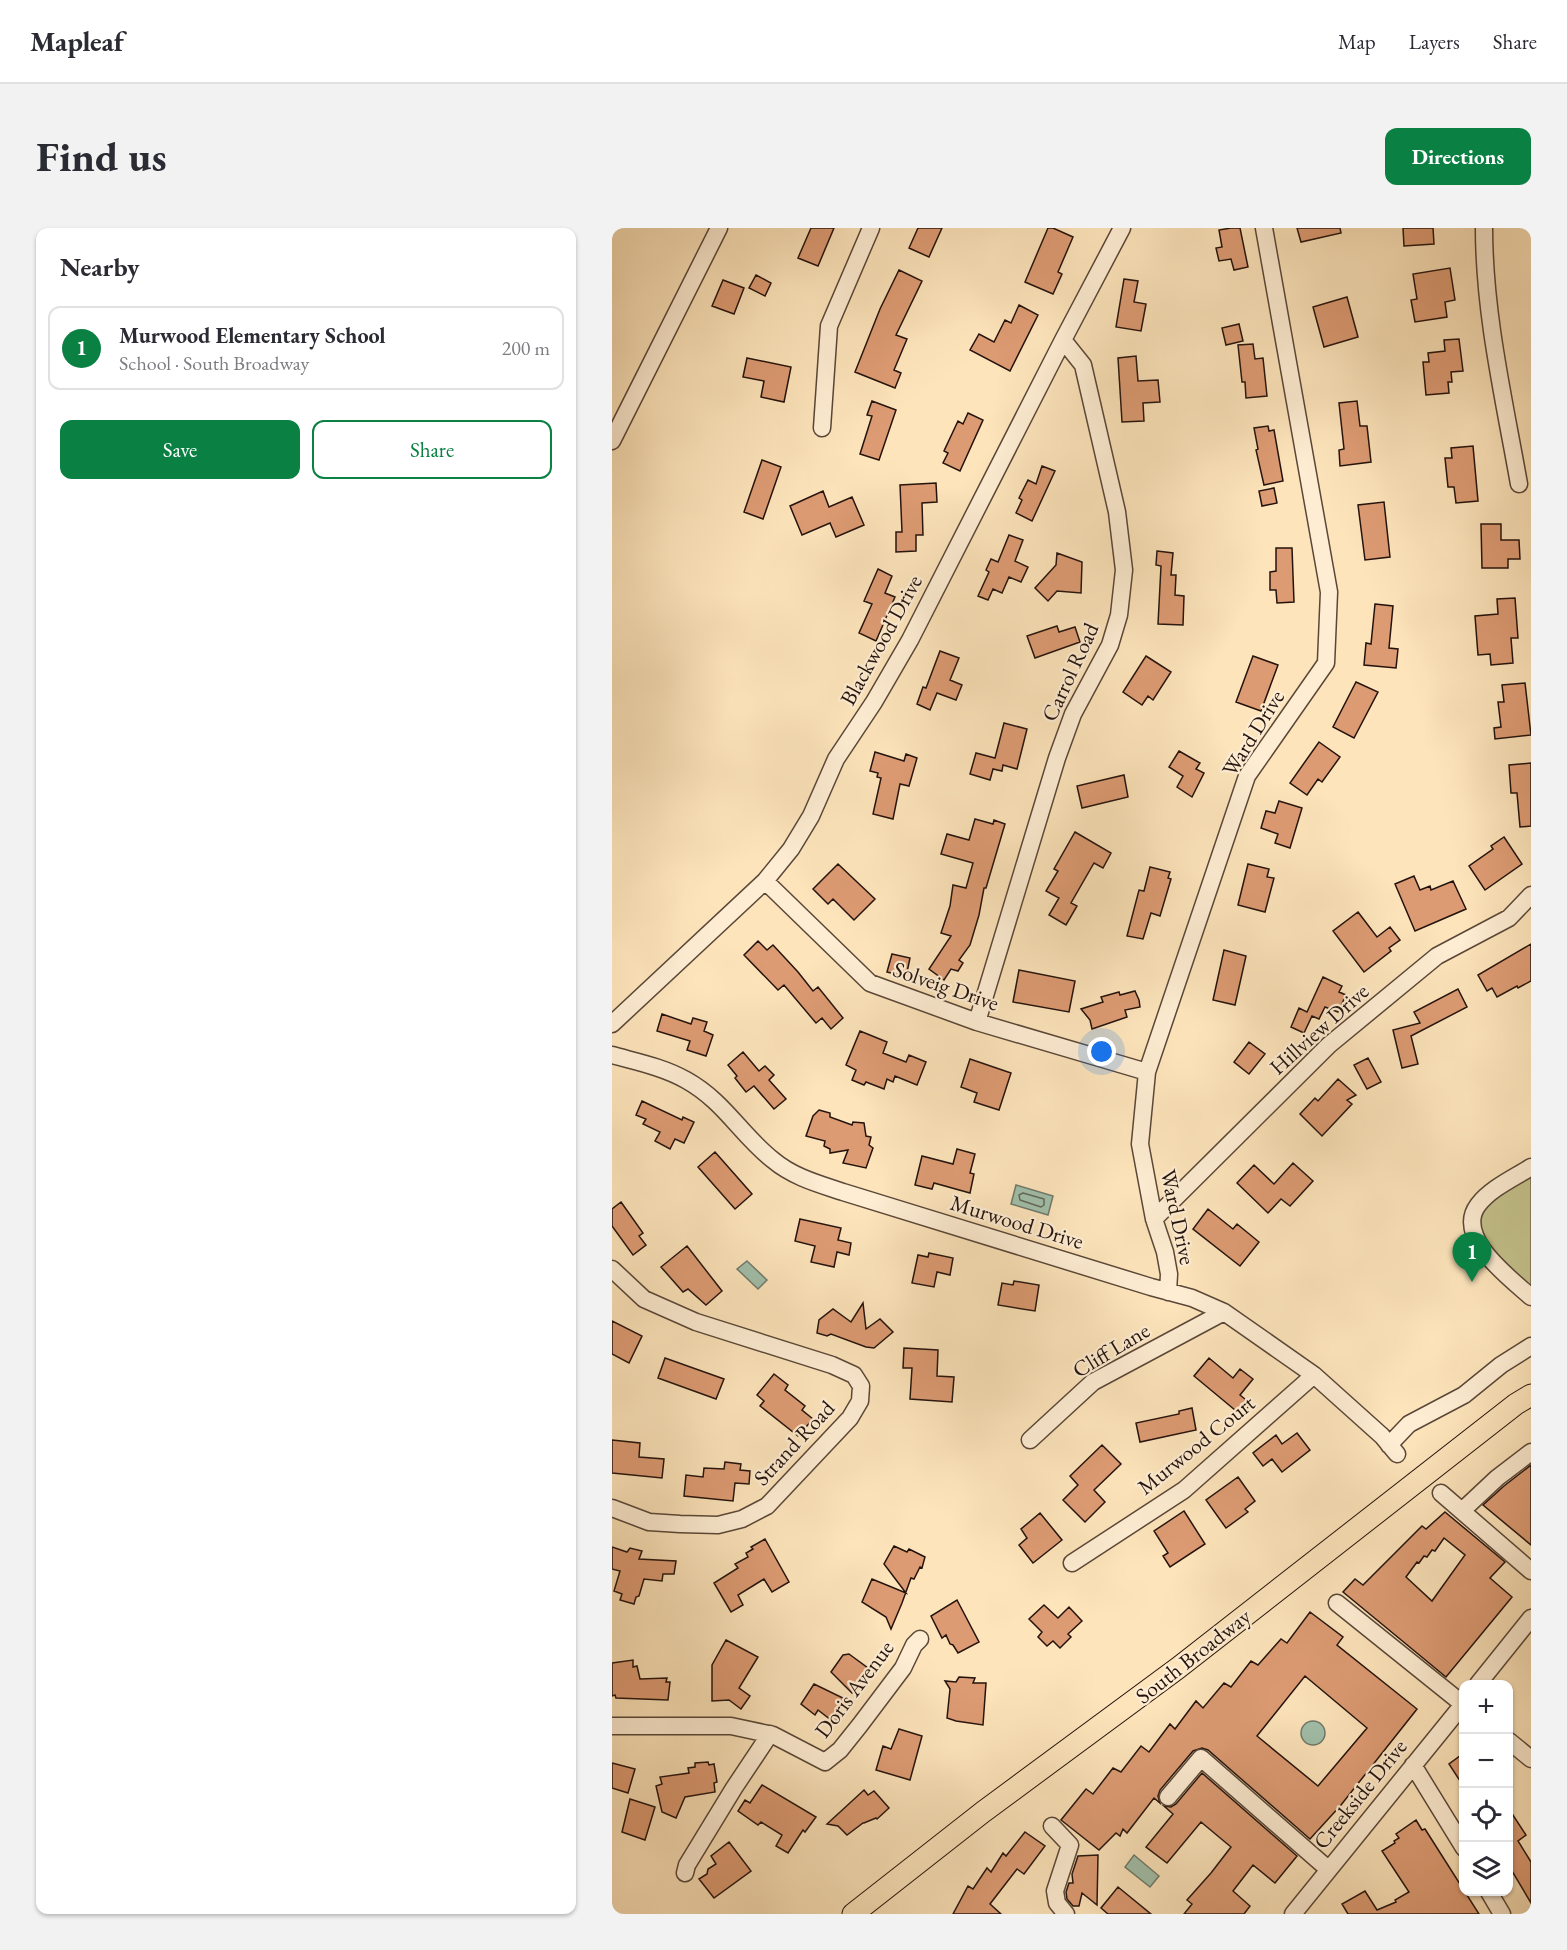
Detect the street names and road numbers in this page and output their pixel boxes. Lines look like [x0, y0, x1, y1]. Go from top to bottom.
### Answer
street label: Blackwood Drive [833, 569, 929, 710]
street label: Carrol Road [1035, 617, 1106, 726]
street label: Ward Drive [1215, 684, 1291, 782]
street label: Solveig Drive [889, 954, 1003, 1018]
street label: Hillview Drive [1263, 977, 1375, 1081]
street label: Ward Drive [1154, 1167, 1202, 1268]
street label: Murwood Drive [947, 1188, 1087, 1256]
street label: Cliff Lane [1067, 1315, 1155, 1384]
street label: Murwood Court [1131, 1389, 1261, 1501]
street label: Strand Road [747, 1394, 841, 1492]
street label: South Broadway [1129, 1602, 1257, 1710]
street label: Doris Avenue [808, 1634, 900, 1744]
street label: Creekside Drive [1307, 1733, 1414, 1855]

